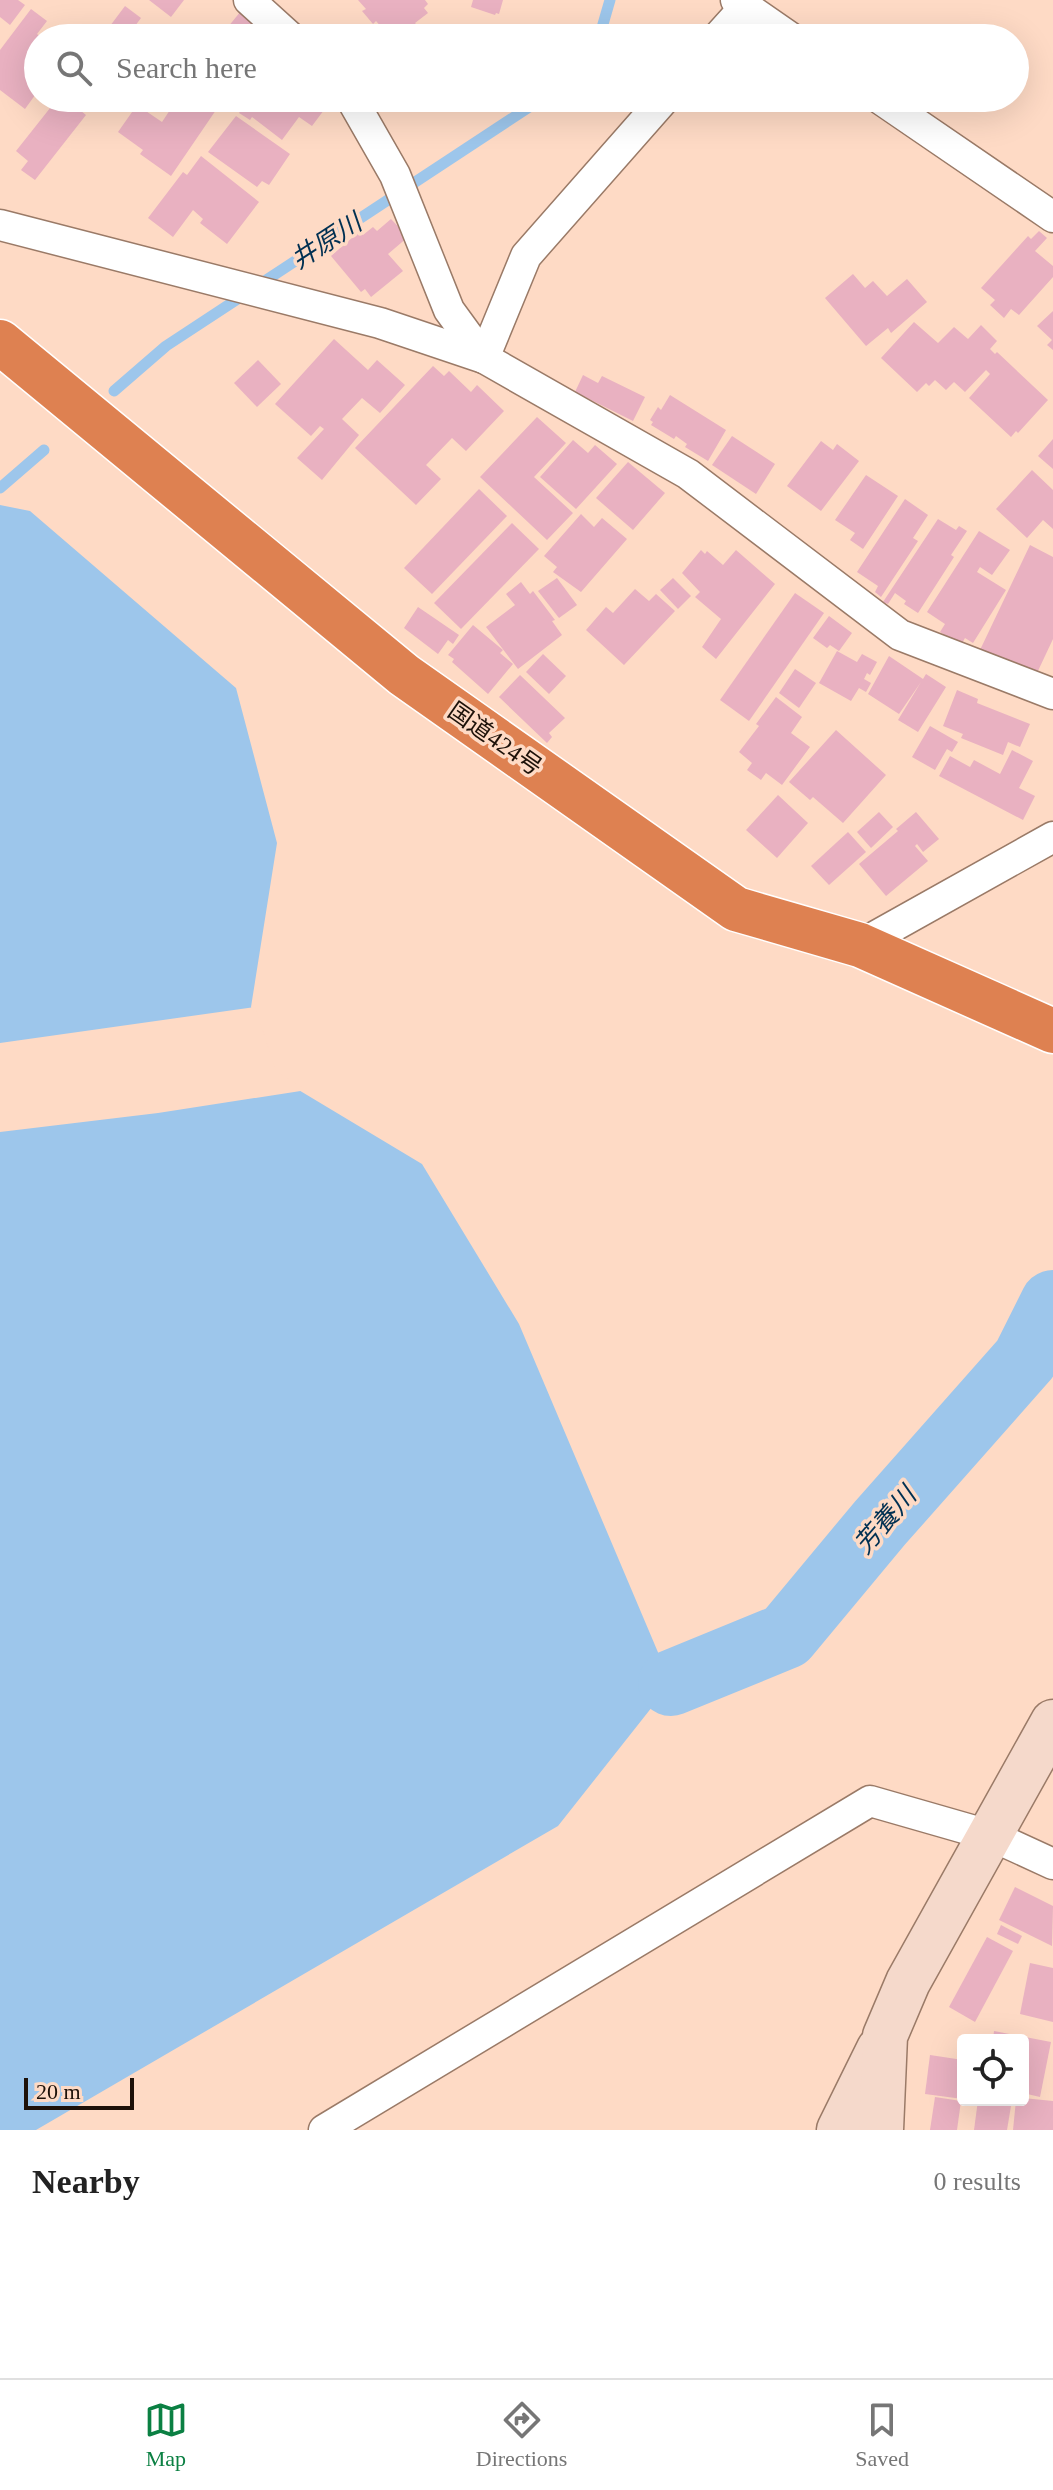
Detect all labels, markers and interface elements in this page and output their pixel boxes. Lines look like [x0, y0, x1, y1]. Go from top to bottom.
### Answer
search box [24, 24, 1029, 112]
icon: search [52, 46, 96, 90]
text: Search here [116, 51, 257, 84]
water label: 井原川 [286, 206, 369, 275]
street label: 国道424号 [443, 697, 547, 781]
water label: 芳養川 [849, 1479, 924, 1559]
map controls [957, 2034, 1029, 2106]
button: locate [957, 2034, 1029, 2106]
scale bar [24, 2074, 134, 2110]
text: 20 m [36, 2079, 81, 2104]
text: Nearby [32, 2163, 140, 2200]
text: 0 results [934, 2167, 1021, 2196]
tab: Map [144, 2398, 188, 2472]
tab: Directions [476, 2398, 567, 2472]
tab: Saved [855, 2398, 909, 2472]

